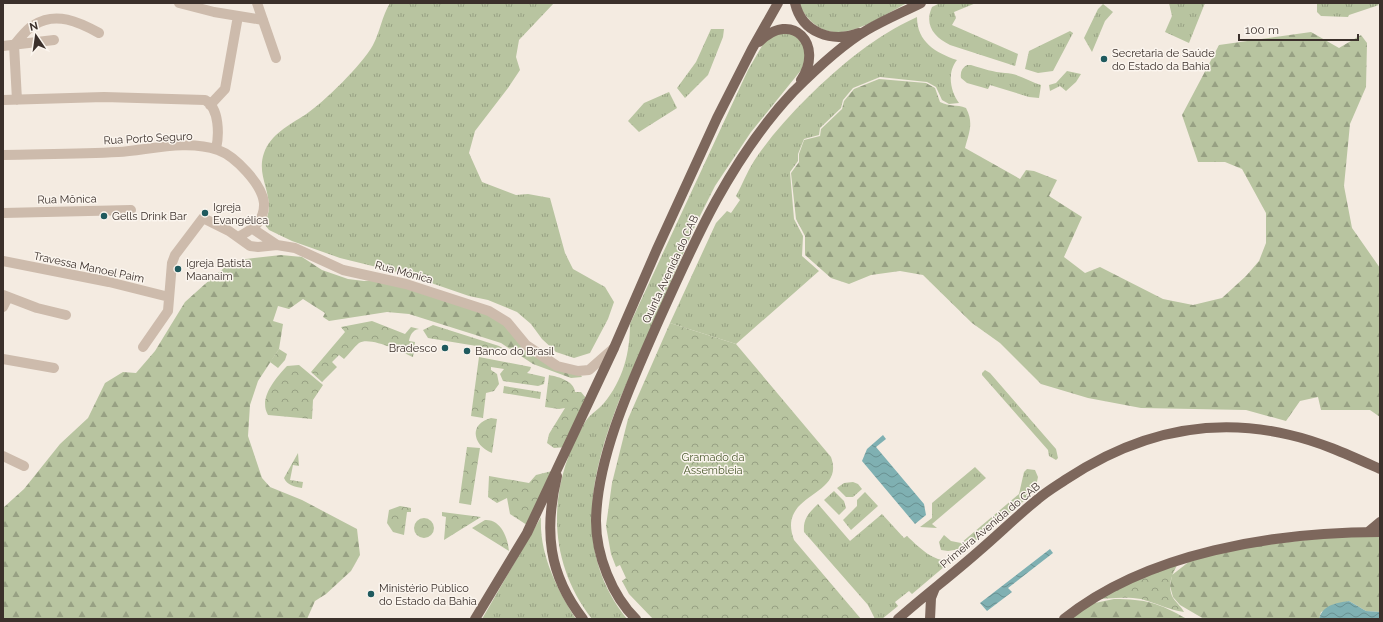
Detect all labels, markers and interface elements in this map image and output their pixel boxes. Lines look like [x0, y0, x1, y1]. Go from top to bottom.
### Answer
north arrow [16, 16, 56, 56]
scale bar [1239, 16, 1358, 42]
text: N [28, 19, 39, 34]
text: 100 m [1245, 23, 1279, 37]
place label: Secretaria de Saúde do Estado da Bahia [1112, 47, 1215, 73]
marker: Secretaria de Saúde do Estado da Bahia [1099, 54, 1109, 64]
street label: Rua Porto Seguro [103, 130, 193, 147]
street label: Rua Mônica [37, 192, 97, 207]
place label: Igreja Evangélica [213, 201, 268, 227]
marker: Igreja Evangélica [200, 208, 210, 218]
place label: Gells Drink Bar [112, 210, 187, 223]
marker: Gells Drink Bar [99, 211, 109, 221]
street label: Quinta Avenida do CAB [640, 213, 701, 325]
street label: Travessa Manoel Paim [32, 249, 145, 286]
place label: Igreja Batista Maanaim [186, 257, 251, 283]
street label: Rua Mônica [374, 259, 434, 286]
marker: Igreja Batista Maanaim [173, 264, 183, 274]
place label: Bradesco [389, 342, 437, 355]
marker: Bradesco [440, 343, 450, 353]
place label: Banco do Brasil [475, 345, 554, 358]
marker: Banco do Brasil [462, 346, 472, 356]
park label: Gramado da Assembleia [682, 451, 744, 477]
street label: Primeira Avenida do CAB [938, 480, 1043, 571]
place label: Ministério Público do Estado da Bahia [379, 582, 477, 608]
marker: Ministério Público do Estado da Bahia [366, 589, 376, 599]

